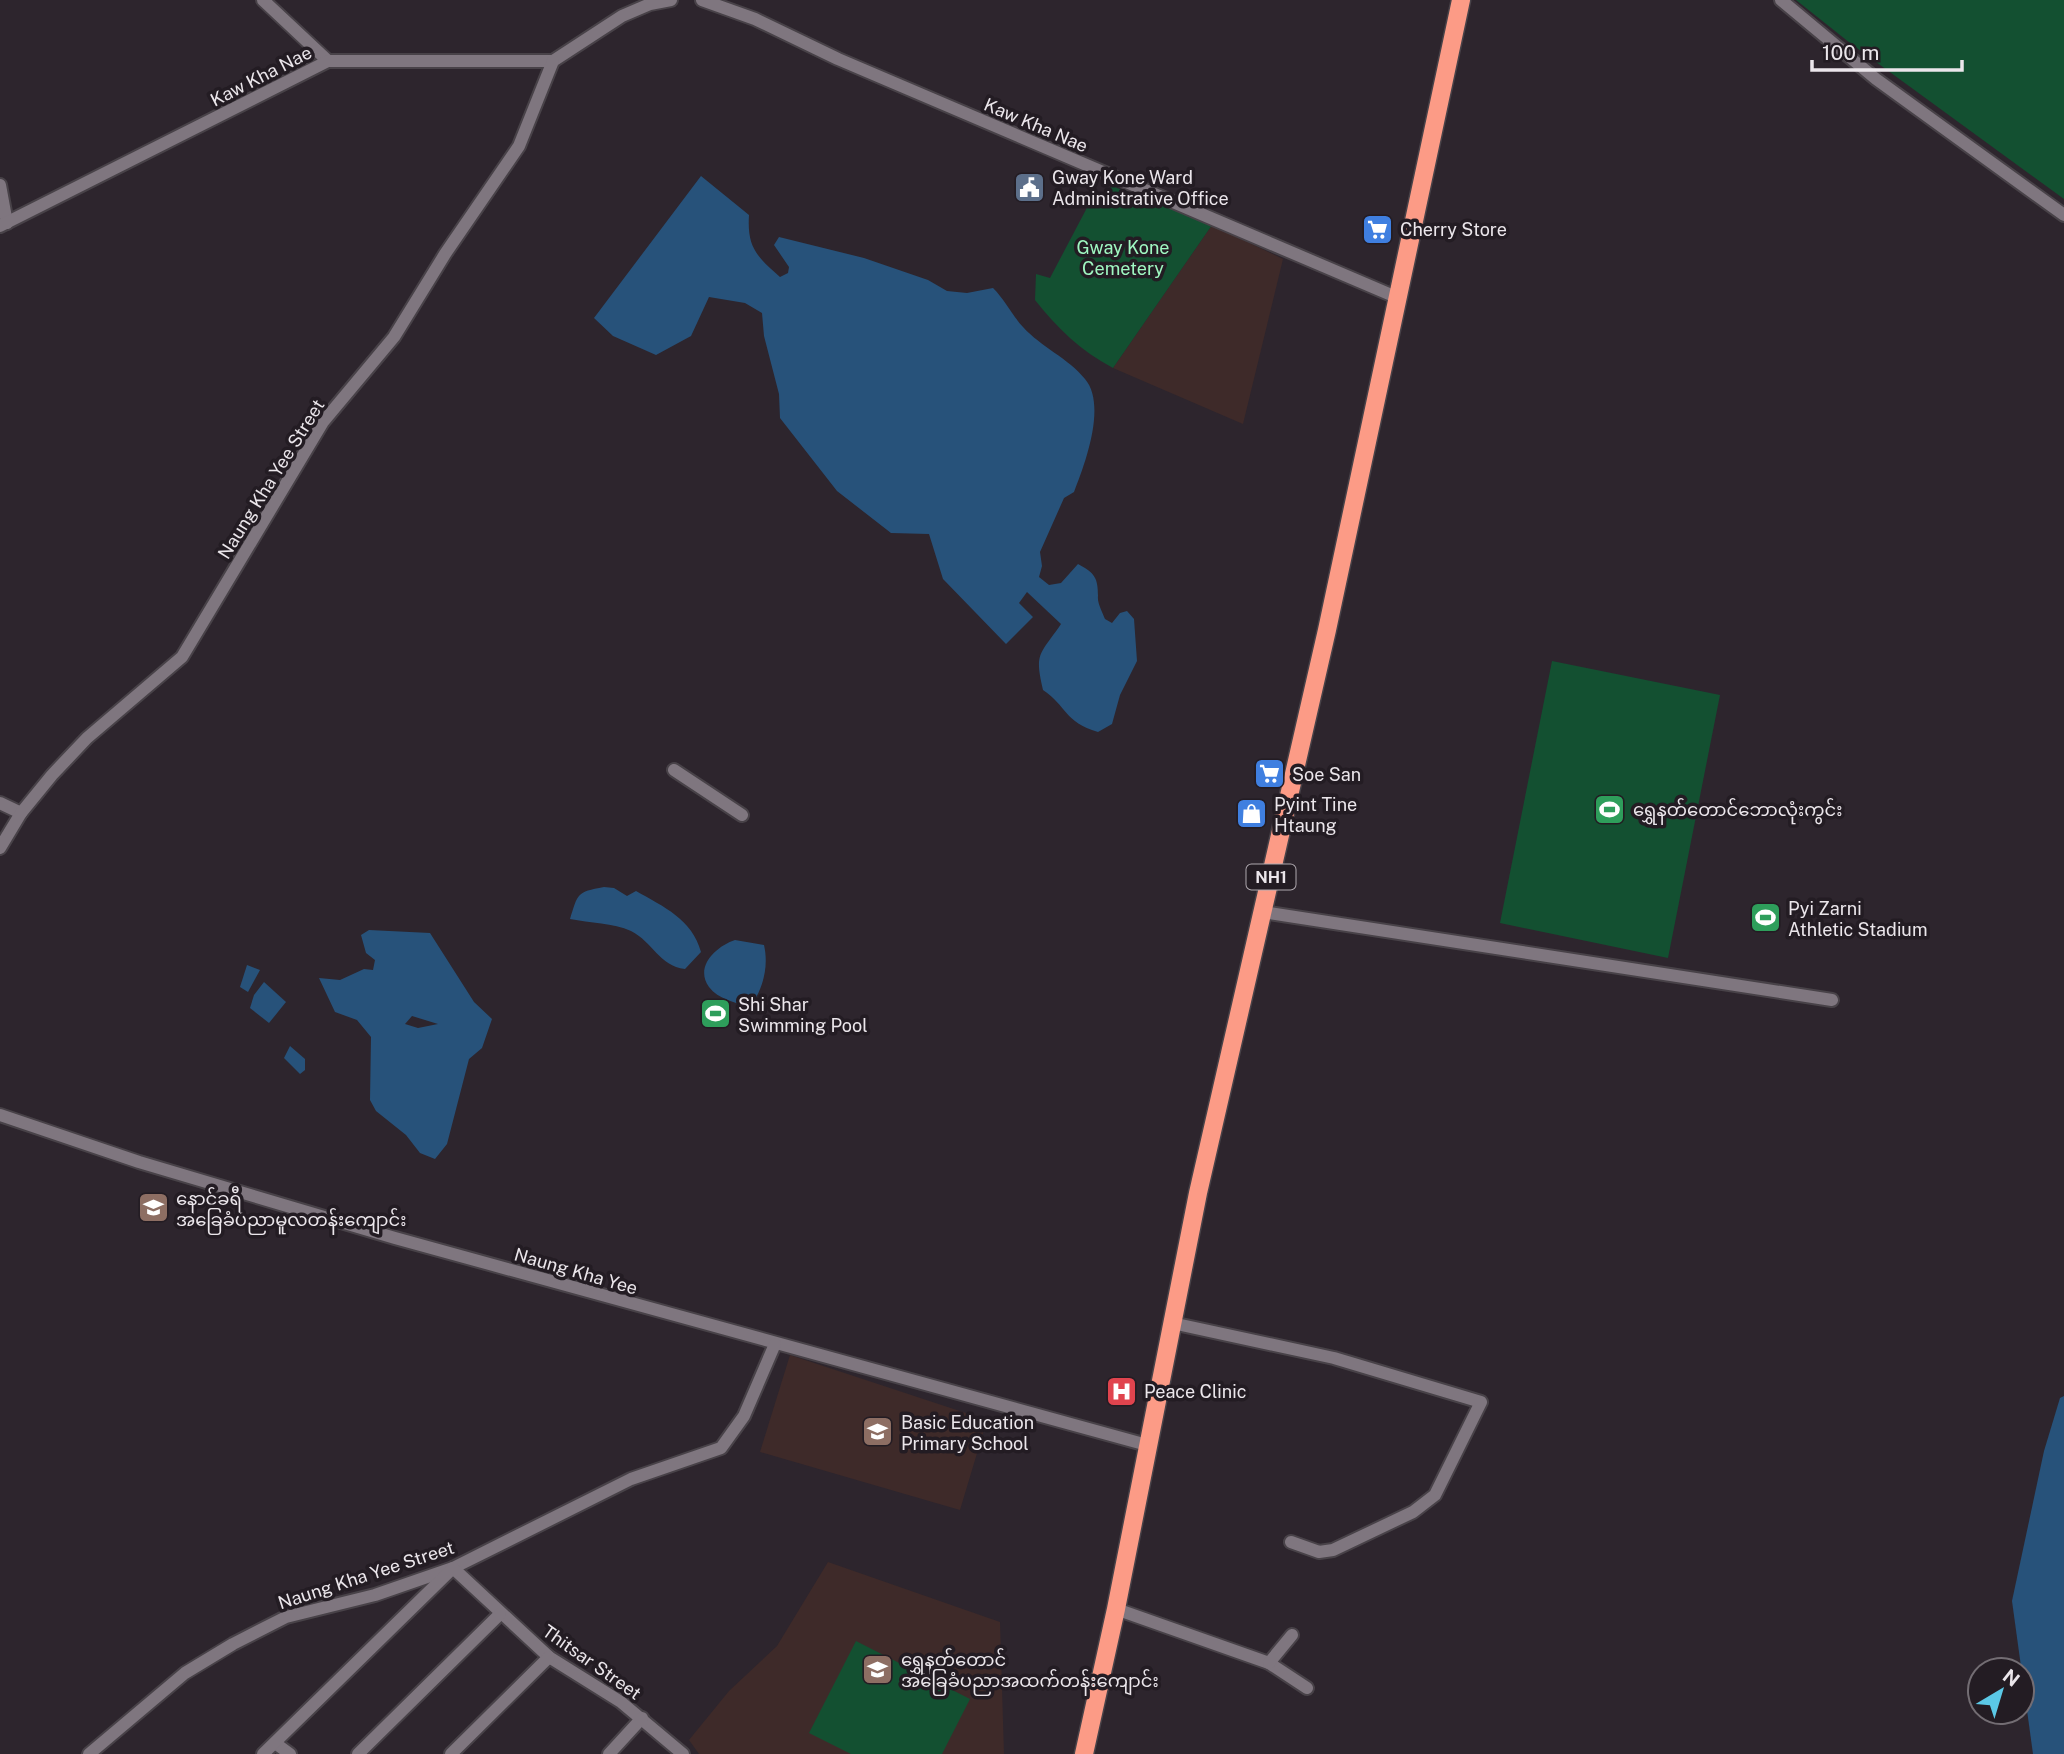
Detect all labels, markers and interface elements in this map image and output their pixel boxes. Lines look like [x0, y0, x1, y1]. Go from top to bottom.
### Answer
scale bar [1812, 28, 1962, 72]
text: 100 m [1822, 40, 1879, 65]
street label: Kaw Kha Nae [207, 42, 315, 110]
street label: Kaw Kha Nae [981, 94, 1091, 156]
place label: Gway Kone Ward Administrative Office [1052, 167, 1229, 209]
public building icon: Gway Kone Ward Administrative Office [1012, 170, 1046, 204]
supermarket icon: Cherry Store [1360, 212, 1394, 246]
place label: Cherry Store [1400, 219, 1507, 240]
park label: Gway Kone Cemetery [1076, 237, 1170, 279]
street label: Naung Kha Yee Street [213, 395, 329, 563]
supermarket icon: Soe San [1252, 757, 1286, 791]
place label: Soe San [1292, 764, 1361, 785]
sports icon: ရွှေနတ်တောင်ဘောလုံးကွင်း [1593, 792, 1627, 826]
place label: Pyint Tine Htaung [1274, 794, 1357, 836]
shop icon: Pyint Tine Htaung [1234, 797, 1268, 831]
place label: ရွှေနတ်တောင်ဘောလုံးကွင်း [1633, 797, 1842, 825]
road number: NH1 [1246, 864, 1296, 890]
place label: Pyi Zarni Athletic Stadium [1788, 898, 1928, 940]
sports icon: Pyi Zarni Athletic Stadium [1748, 901, 1782, 935]
place label: Shi Shar Swimming Pool [738, 994, 868, 1036]
sports icon: Shi Shar Swimming Pool [698, 997, 732, 1031]
place label: နောင်ခရီ အခြေခံပညာမူလတန်းကျောင်း [176, 1185, 406, 1235]
school or university icon: နောင်ခရီ အခြေခံပညာမူလတန်းကျောင်း [136, 1191, 170, 1225]
street label: Naung Kha Yee [512, 1243, 640, 1299]
hospital icon: Peace Clinic [1104, 1374, 1138, 1408]
place label: Peace Clinic [1144, 1381, 1246, 1402]
place label: Basic Education Primary School [901, 1412, 1034, 1454]
school or university icon: Basic Education Primary School [861, 1415, 895, 1449]
street label: Naung Kha Yee Street [275, 1537, 457, 1613]
street label: Thitsar Street [539, 1620, 645, 1704]
place label: ရွှေနတ်တောင် အခြေခံပညာအထက်တန်းကျောင်း [901, 1647, 1159, 1696]
school or university icon: ရွှေနတ်တောင် အခြေခံပညာအထက်တန်းကျောင်း [861, 1652, 895, 1686]
north arrow [1966, 1656, 2036, 1726]
text: N [1999, 1664, 2024, 1691]

